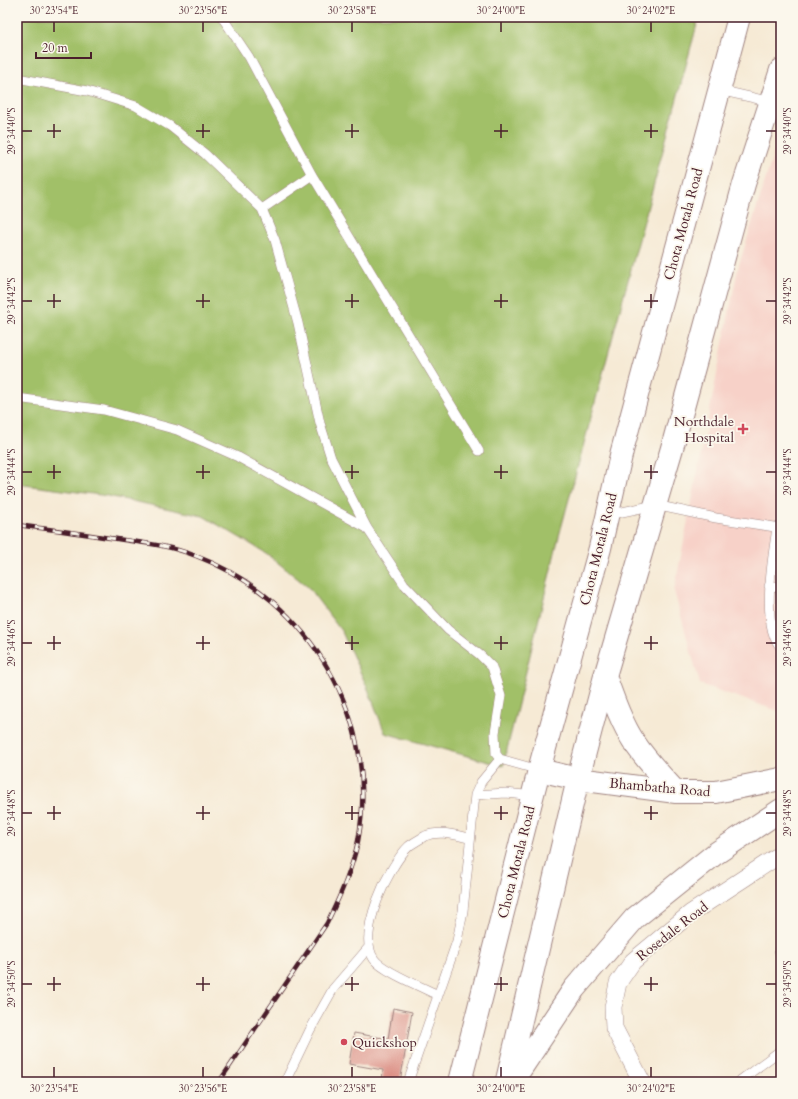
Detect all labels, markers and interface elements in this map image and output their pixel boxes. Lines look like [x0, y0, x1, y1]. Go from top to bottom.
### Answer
text: 30°23'54"E [30, 4, 78, 18]
text: 30°23'56"E [179, 4, 227, 18]
text: 30°23'58"E [328, 4, 376, 18]
text: 30°24'00"E [477, 4, 525, 18]
text: 30°24'02"E [627, 4, 675, 18]
scale bar [36, 34, 91, 60]
text: 20 m [42, 40, 69, 56]
text: 29°34'40"S [5, 107, 19, 155]
text: 29°34'40"S [781, 107, 795, 155]
street label: Chota Motala Road [659, 165, 708, 282]
text: 29°34'42"S [5, 277, 19, 325]
text: 29°34'42"S [781, 277, 795, 325]
place label: Northdale Hospital [674, 412, 734, 447]
marker: Northdale Hospital [737, 423, 749, 435]
text: 29°34'44"S [5, 448, 19, 496]
text: 29°34'44"S [781, 448, 795, 496]
street label: Chota Motala Road [575, 490, 622, 607]
text: 29°34'46"S [5, 619, 19, 667]
text: 29°34'46"S [781, 619, 795, 667]
street label: Bhambatha Road [609, 774, 712, 801]
text: 29°34'48"S [5, 789, 19, 837]
text: 29°34'48"S [781, 789, 795, 837]
street label: Chota Motala Road [493, 803, 540, 920]
street label: Rosedale Road [632, 897, 713, 965]
text: 29°34'50"S [5, 960, 19, 1008]
text: 29°34'50"S [781, 960, 795, 1008]
place label: Quickshop [352, 1033, 417, 1052]
marker: Quickshop [339, 1037, 349, 1047]
text: 30°23'54"E [30, 1082, 78, 1096]
text: 30°23'56"E [179, 1082, 227, 1096]
text: 30°23'58"E [328, 1082, 376, 1096]
text: 30°24'00"E [477, 1082, 525, 1096]
text: 30°24'02"E [627, 1082, 675, 1096]

